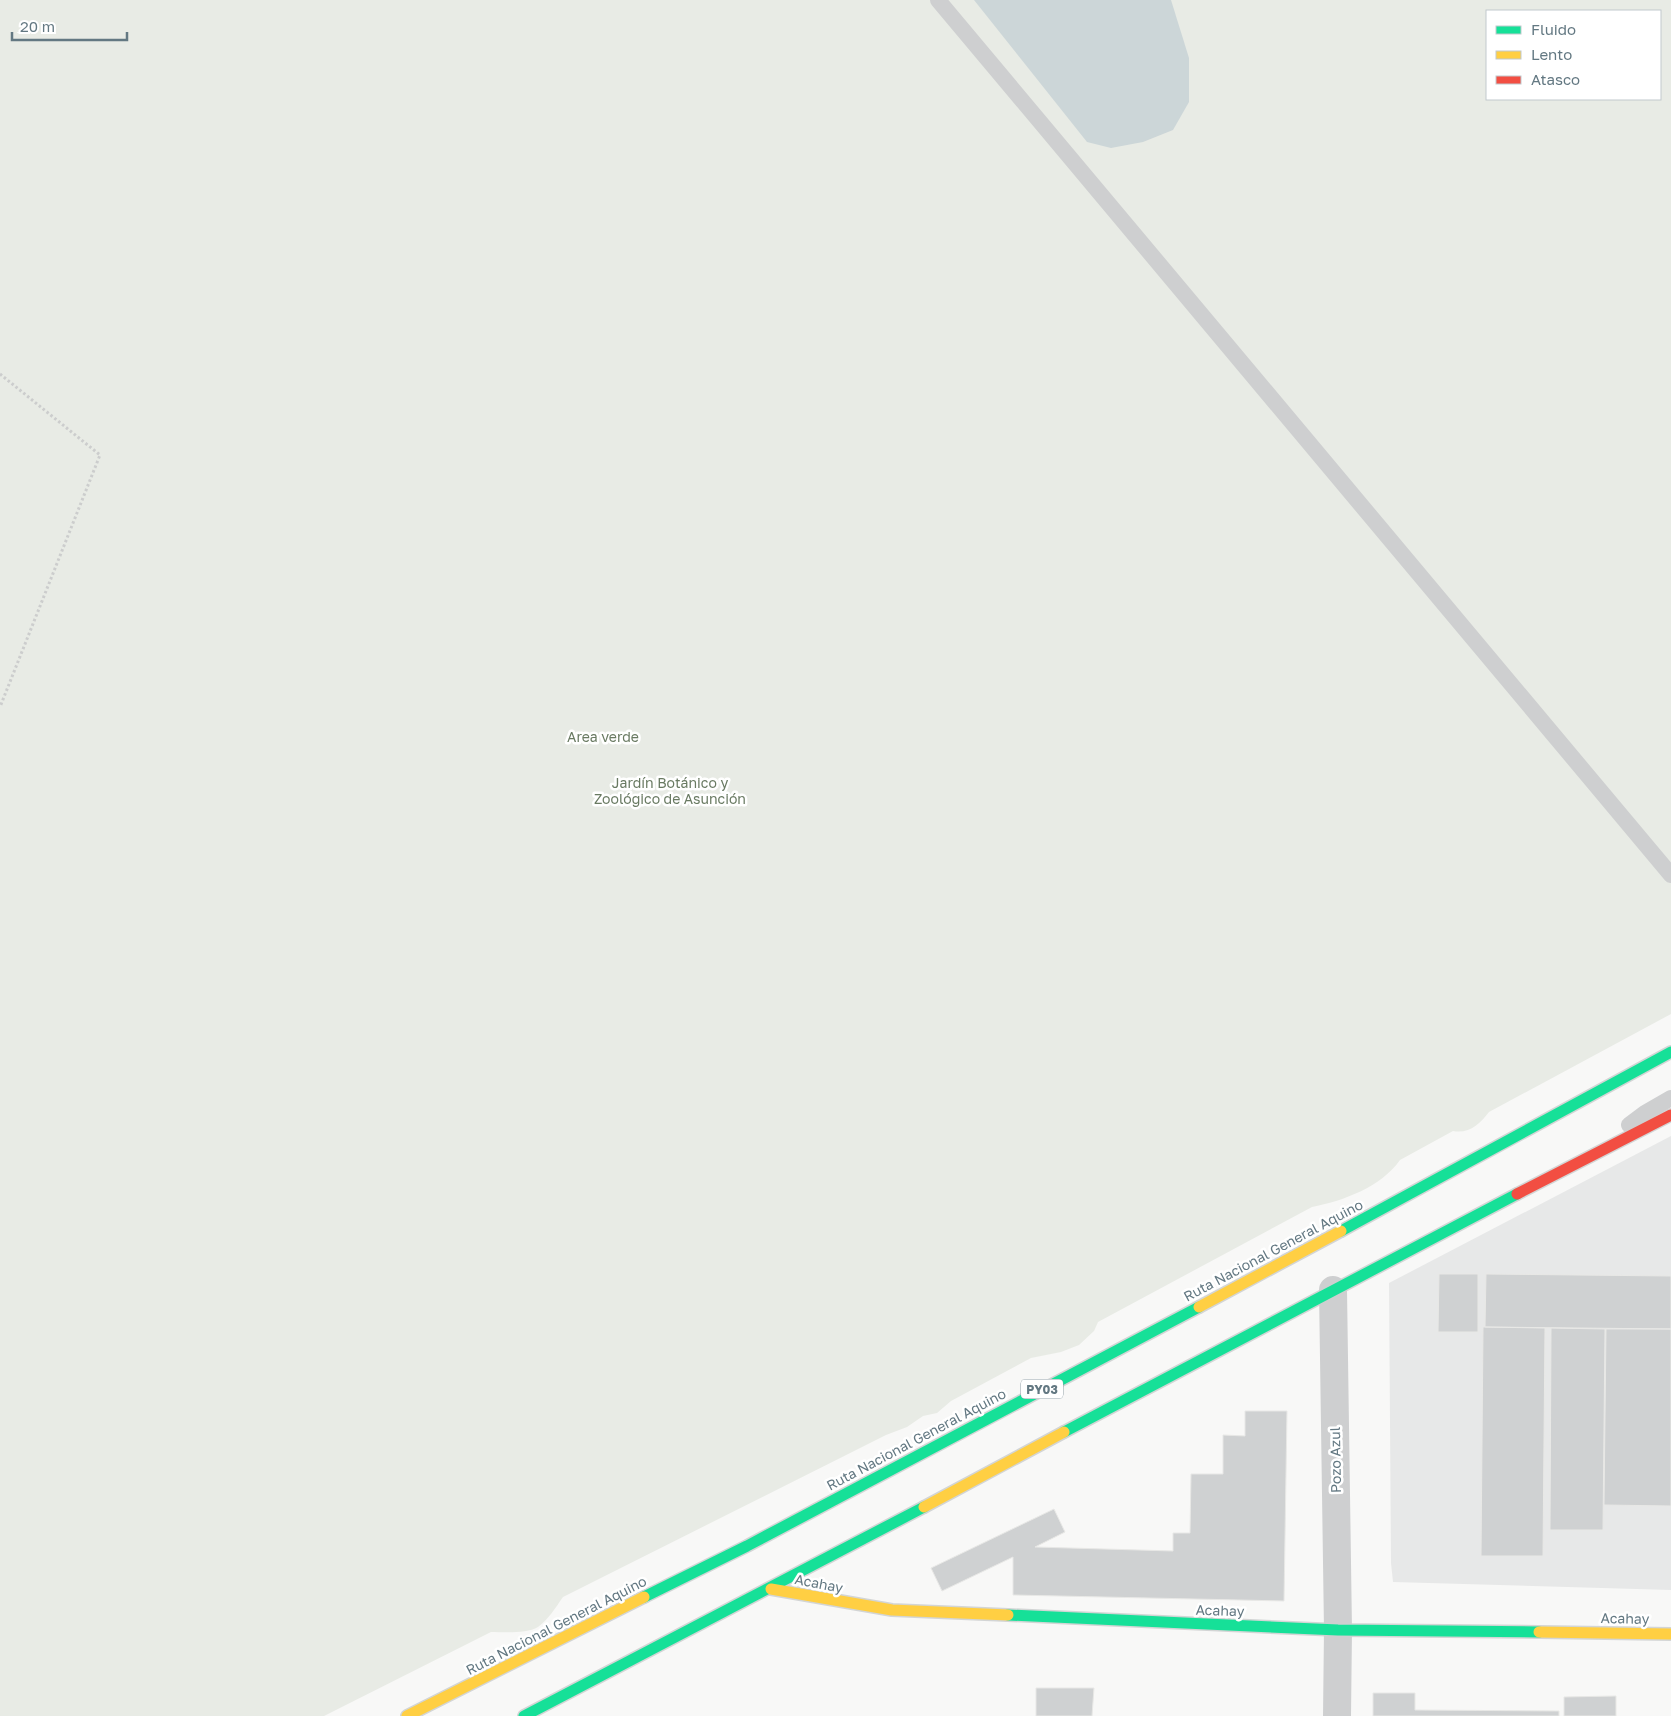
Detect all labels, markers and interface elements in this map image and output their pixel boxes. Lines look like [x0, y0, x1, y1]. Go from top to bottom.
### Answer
scale bar [12, 10, 128, 42]
legend [1486, 10, 1661, 100]
text: 20 m [20, 17, 55, 35]
text: Fluido [1531, 20, 1576, 38]
text: Lento [1531, 45, 1572, 63]
text: Atasco [1531, 70, 1580, 88]
park label: Area verde [567, 728, 639, 745]
park label: Jardín Botánico y Zoológico de Asunción [594, 774, 746, 807]
street label: Ruta Nacional General Aquino [1180, 1195, 1366, 1305]
road number: PY03 [1021, 1380, 1063, 1398]
street label: Ruta Nacional General Aquino [823, 1384, 1009, 1494]
street label: Pozo Azul [1326, 1427, 1344, 1493]
street label: Acahay [793, 1570, 845, 1596]
street label: Ruta Nacional General Aquino [463, 1572, 649, 1678]
street label: Acahay [1195, 1601, 1245, 1619]
street label: Acahay [1600, 1609, 1650, 1627]

